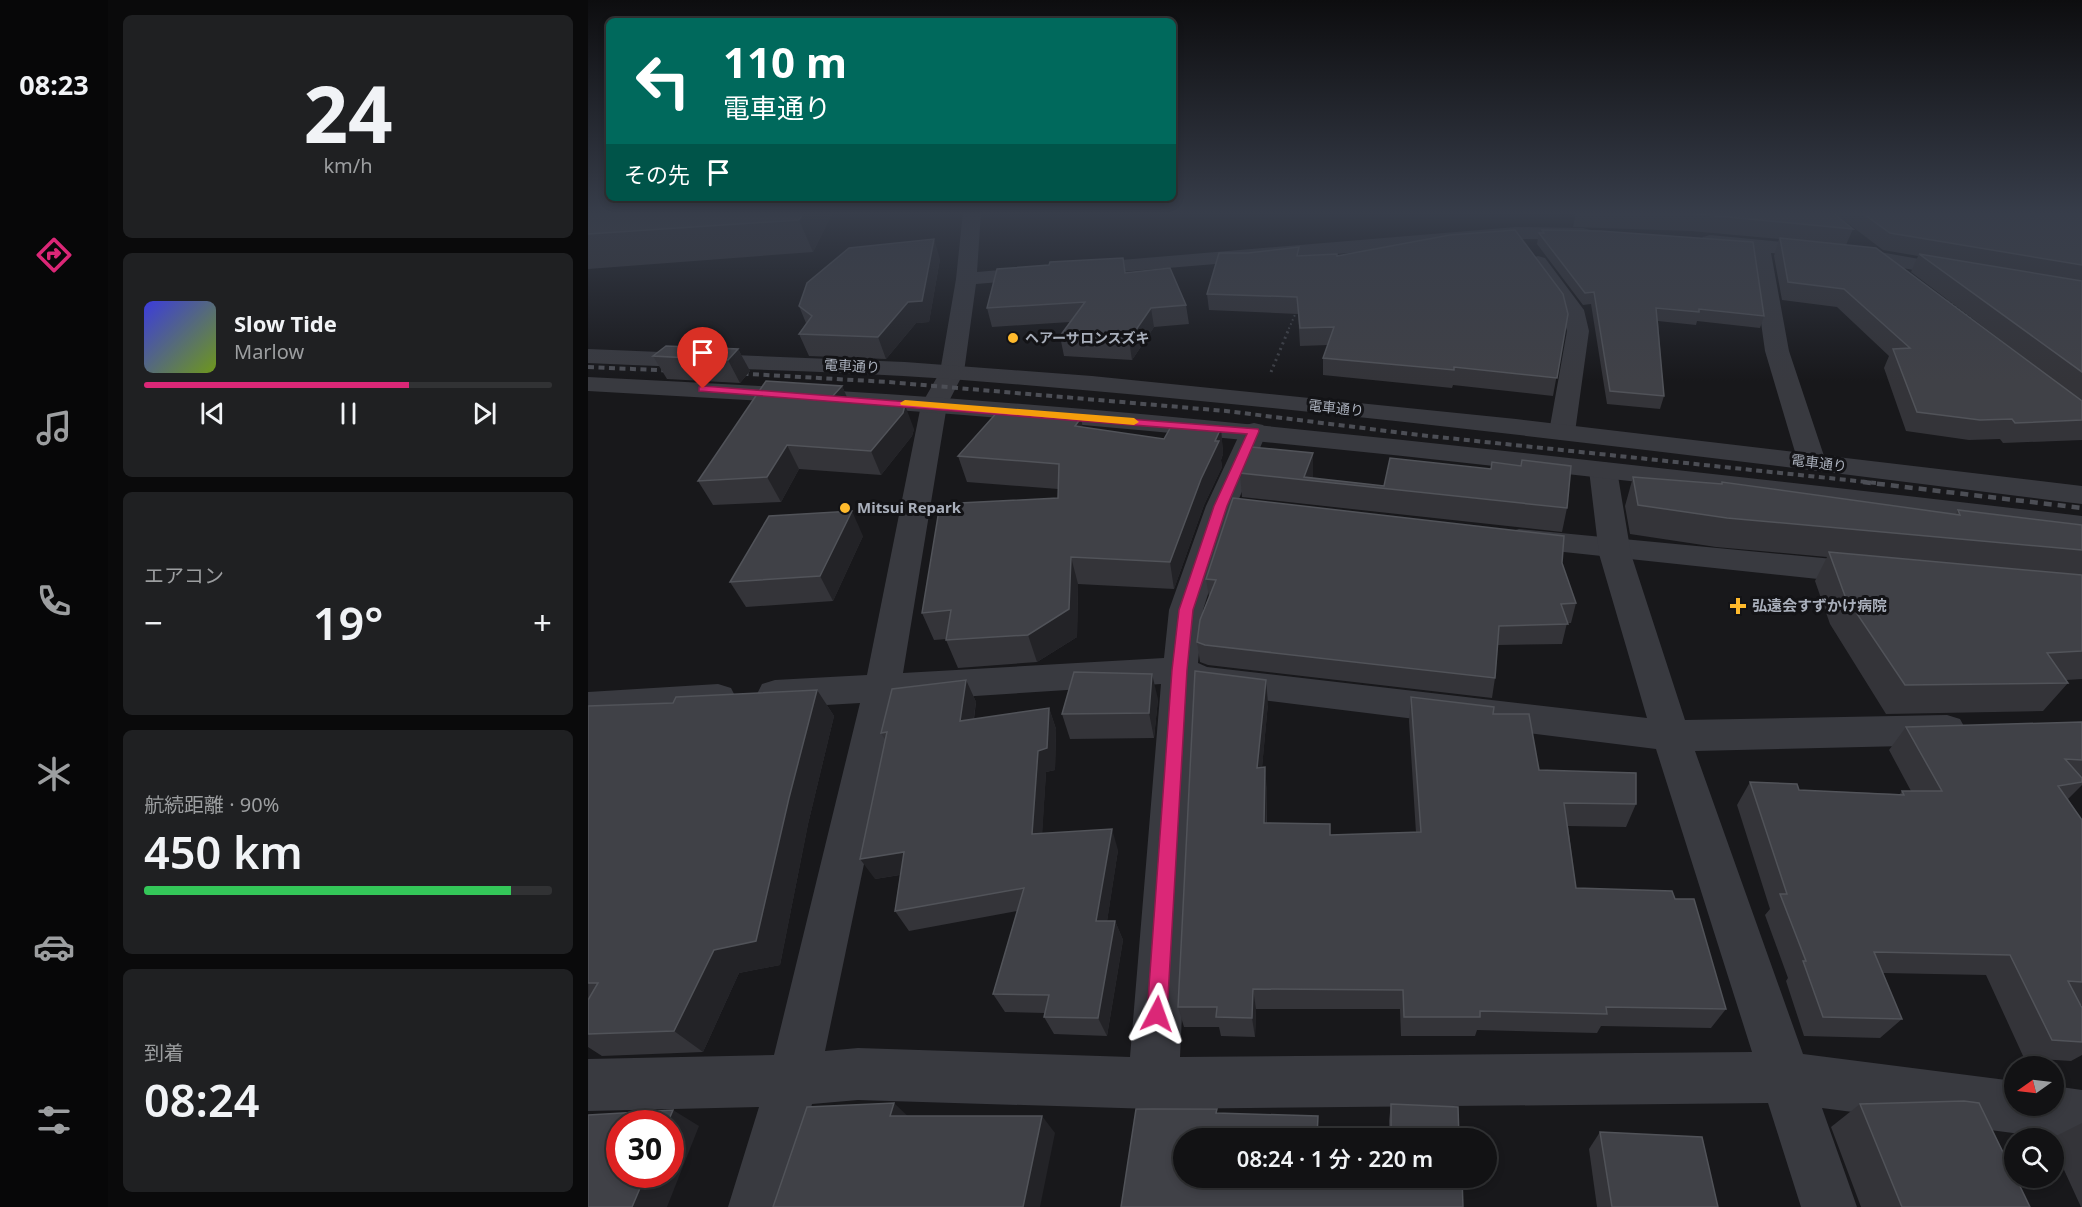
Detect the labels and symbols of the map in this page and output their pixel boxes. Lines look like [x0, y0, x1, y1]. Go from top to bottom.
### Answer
pin [677, 327, 728, 389]
place label: ヘアーサロンスズキ [1025, 328, 1150, 347]
marker: ヘアーサロンスズキ [1006, 331, 1020, 345]
street label: 電車通り [824, 355, 880, 376]
street label: 電車通り [1307, 395, 1365, 420]
street label: 電車通り [1790, 450, 1848, 475]
place label: Mitsui Repark [857, 497, 962, 517]
marker: Mitsui Repark [838, 501, 852, 515]
place label: 弘遠会すずかけ病院 [1752, 595, 1887, 615]
marker: 弘遠会すずかけ病院 [1729, 597, 1747, 615]
position arrow [1125, 982, 1189, 1046]
north arrow [2004, 1056, 2064, 1116]
speed limit sign: 30 [606, 1110, 684, 1188]

